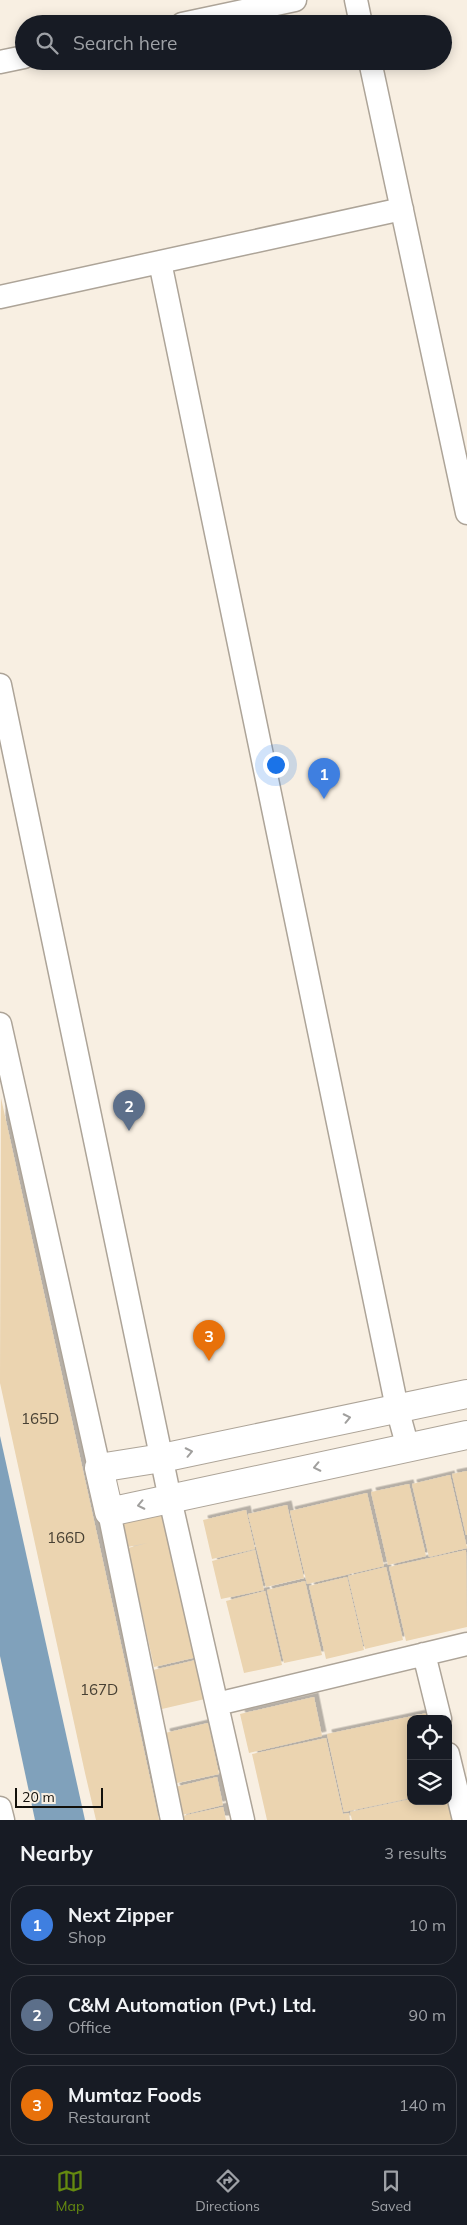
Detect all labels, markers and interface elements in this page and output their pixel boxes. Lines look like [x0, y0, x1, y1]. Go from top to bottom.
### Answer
search box [15, 15, 452, 70]
icon: search [33, 29, 61, 57]
text: Search here [73, 31, 177, 55]
your location [263, 752, 289, 778]
pin: 1 [308, 758, 340, 799]
pin: 2 [113, 1090, 145, 1131]
pin: 3 [193, 1320, 225, 1361]
house number: 165D [21, 1409, 59, 1428]
one-way arrow [343, 1413, 352, 1424]
one-way arrow [184, 1447, 193, 1458]
one-way arrow [312, 1462, 321, 1472]
one-way arrow [136, 1500, 145, 1510]
house number: 166D [47, 1528, 85, 1547]
house number: 167D [80, 1680, 118, 1699]
map controls [407, 1715, 452, 1805]
button: locate [407, 1715, 452, 1760]
button: layers [407, 1760, 452, 1805]
scale bar [15, 1785, 102, 1808]
text: 20 m [22, 1788, 55, 1806]
text: Nearby [20, 1840, 93, 1866]
text: 3 results [384, 1843, 447, 1863]
text: Next Zipper [68, 1903, 174, 1927]
text: 1 [32, 1915, 42, 1935]
text: 10 m [409, 1915, 446, 1935]
text: Shop [68, 1927, 106, 1947]
text: C&M Automation (Pvt.) Ltd. [68, 1993, 316, 2017]
text: 2 [32, 2005, 42, 2025]
text: 90 m [409, 2005, 446, 2025]
text: Office [68, 2017, 111, 2037]
text: Mumtaz Foods [68, 2083, 201, 2107]
text: 3 [32, 2095, 42, 2115]
text: 140 m [399, 2095, 446, 2115]
text: Restaurant [68, 2107, 150, 2127]
tab: Map [56, 2167, 84, 2215]
tab: Directions [195, 2167, 260, 2215]
tab: Saved [371, 2167, 411, 2215]

